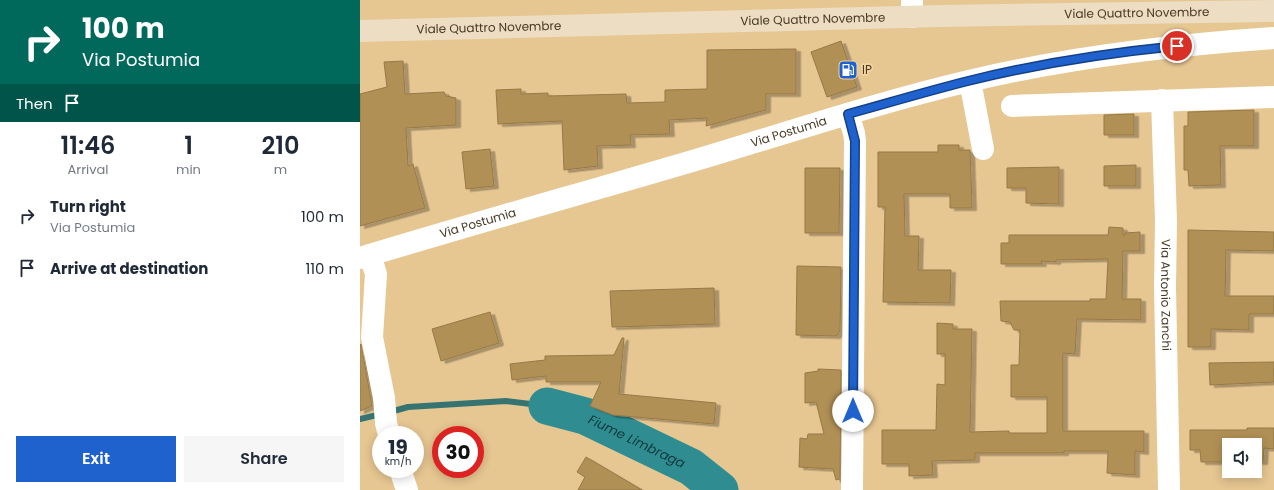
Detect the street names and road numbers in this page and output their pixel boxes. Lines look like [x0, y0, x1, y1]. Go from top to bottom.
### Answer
street label: Viale Quattro Novembre [1064, 3, 1209, 22]
street label: Viale Quattro Novembre [740, 8, 886, 29]
street label: Viale Quattro Novembre [416, 17, 562, 38]
street label: Via Postumia [748, 112, 829, 151]
street label: Via Postumia [438, 203, 518, 242]
street label: Via Antonio Zanchi [1157, 239, 1175, 351]

